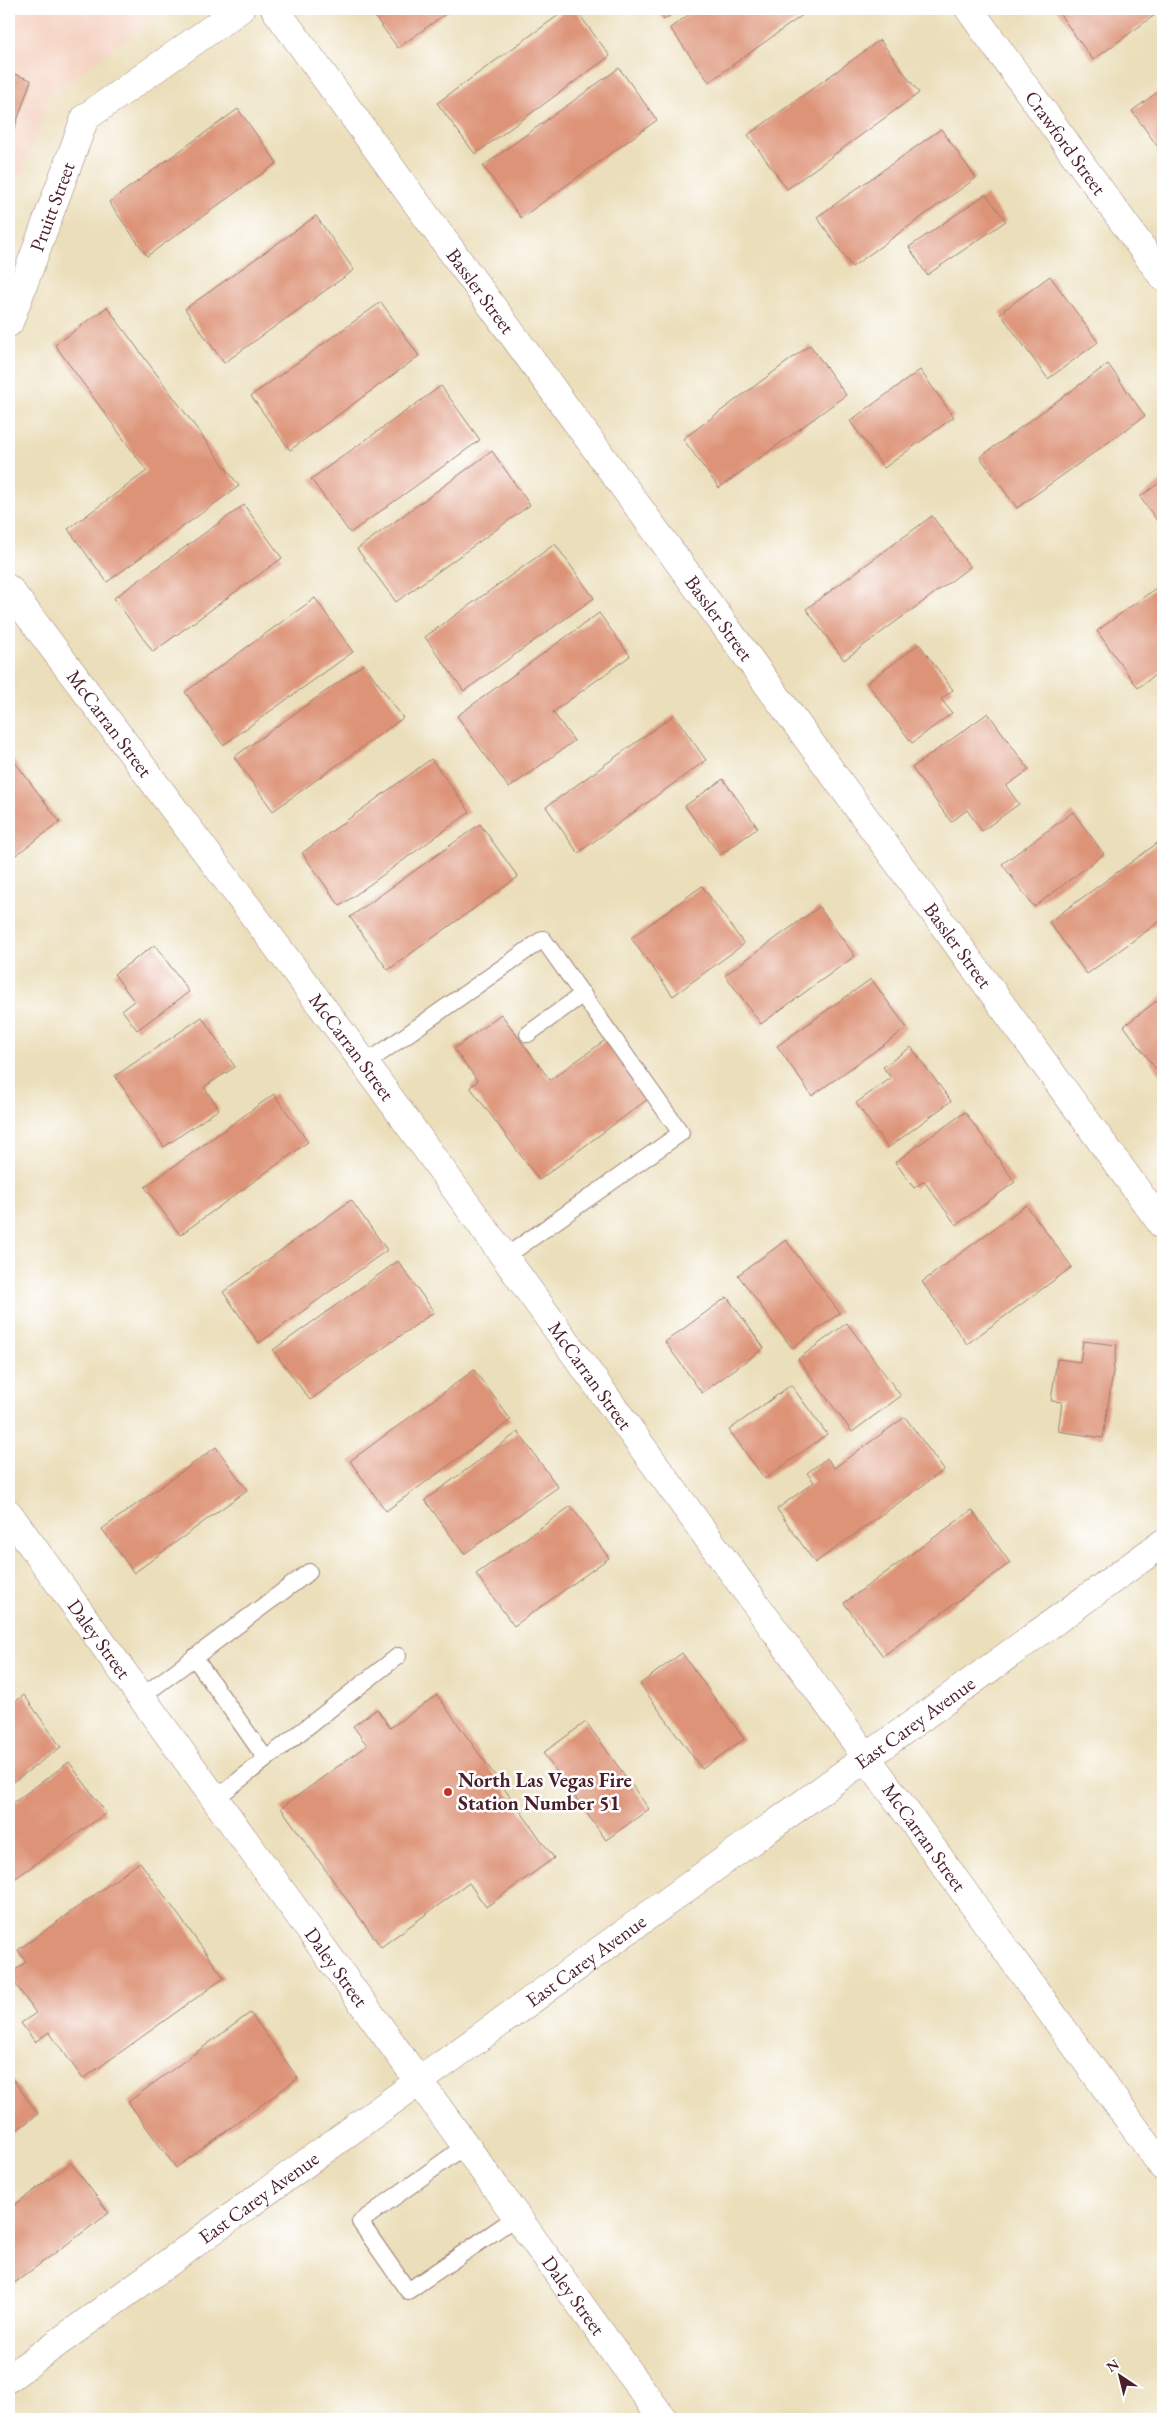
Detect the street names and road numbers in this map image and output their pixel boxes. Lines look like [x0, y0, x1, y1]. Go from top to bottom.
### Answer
street label: Crawford Street [1019, 85, 1113, 201]
street label: Pruitt Street [24, 158, 81, 255]
street label: Bassler Street [441, 243, 521, 340]
street label: Bassler Street [679, 570, 760, 667]
street label: McCarran Street [61, 664, 159, 783]
street label: Bassler Street [918, 897, 999, 994]
street label: McCarran Street [303, 988, 401, 1106]
street label: McCarran Street [542, 1316, 639, 1435]
street label: Daley Street [62, 1594, 137, 1684]
street label: East Carey Avenue [849, 1670, 980, 1775]
street label: McCarran Street [876, 1778, 973, 1897]
street label: East Carey Avenue [521, 1908, 651, 2013]
street label: Daley Street [299, 1922, 374, 2013]
street label: East Carey Avenue [193, 2145, 324, 2250]
street label: Daley Street [536, 2250, 612, 2341]

